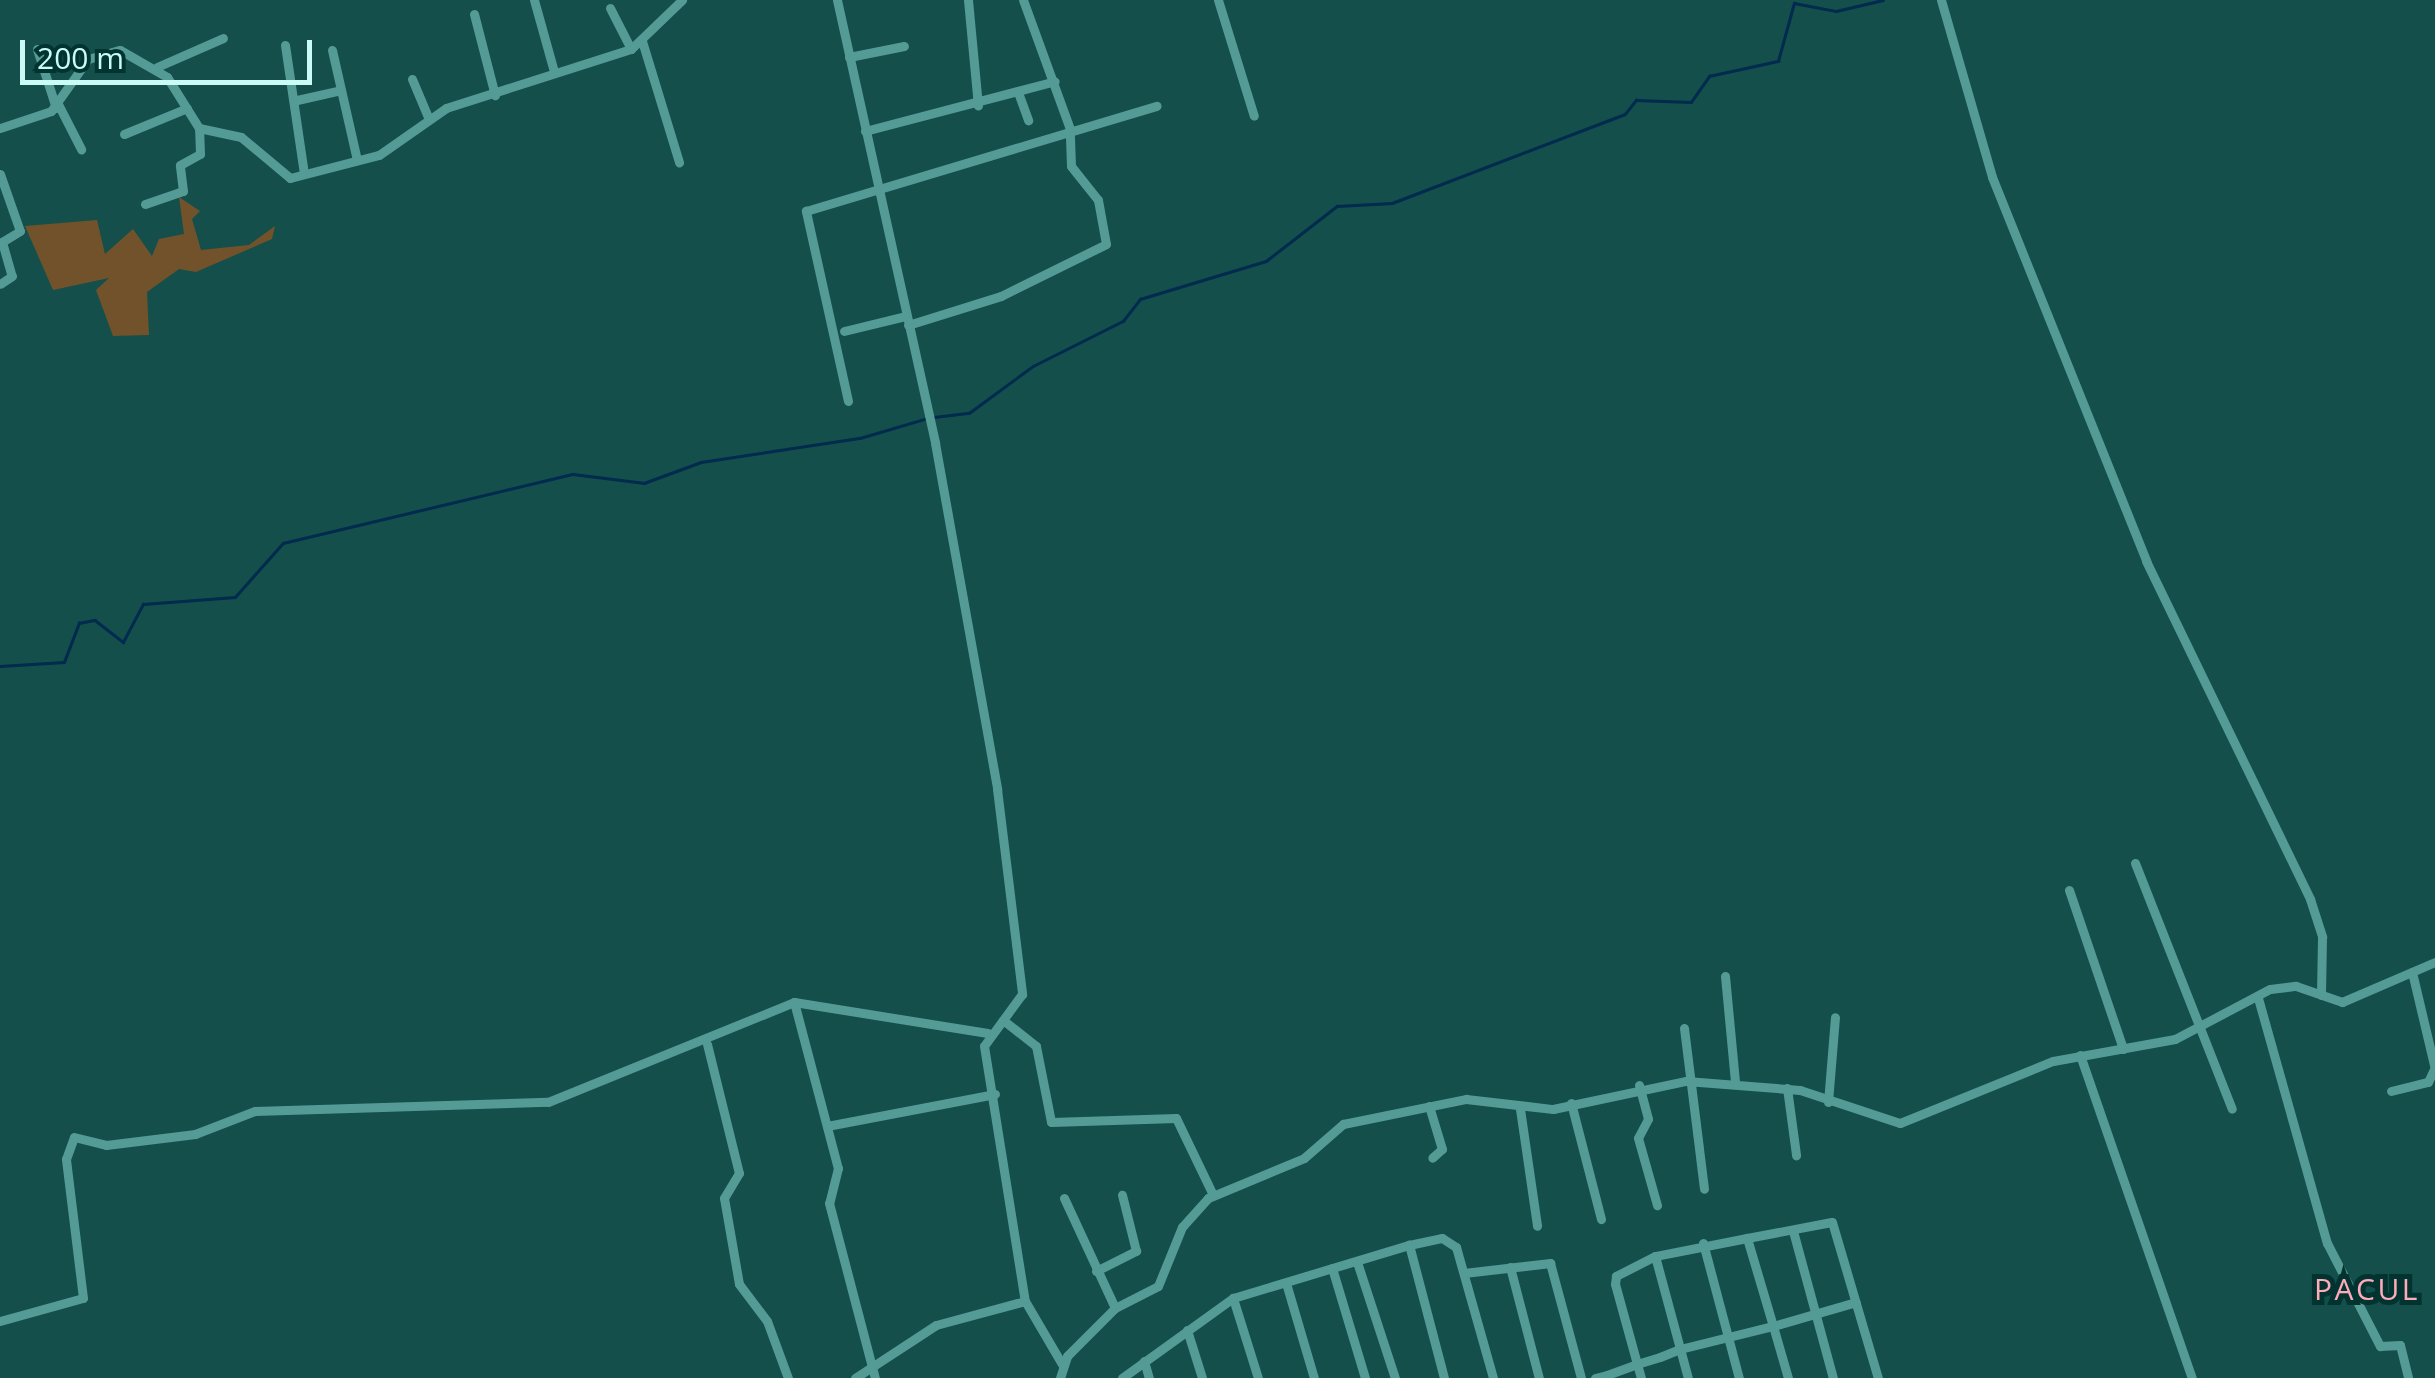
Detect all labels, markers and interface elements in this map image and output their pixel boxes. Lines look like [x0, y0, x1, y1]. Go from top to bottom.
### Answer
scale bar [25, 20, 318, 82]
text: 200 m [37, 37, 124, 78]
district label: PACUL [2314, 1271, 2420, 1307]

